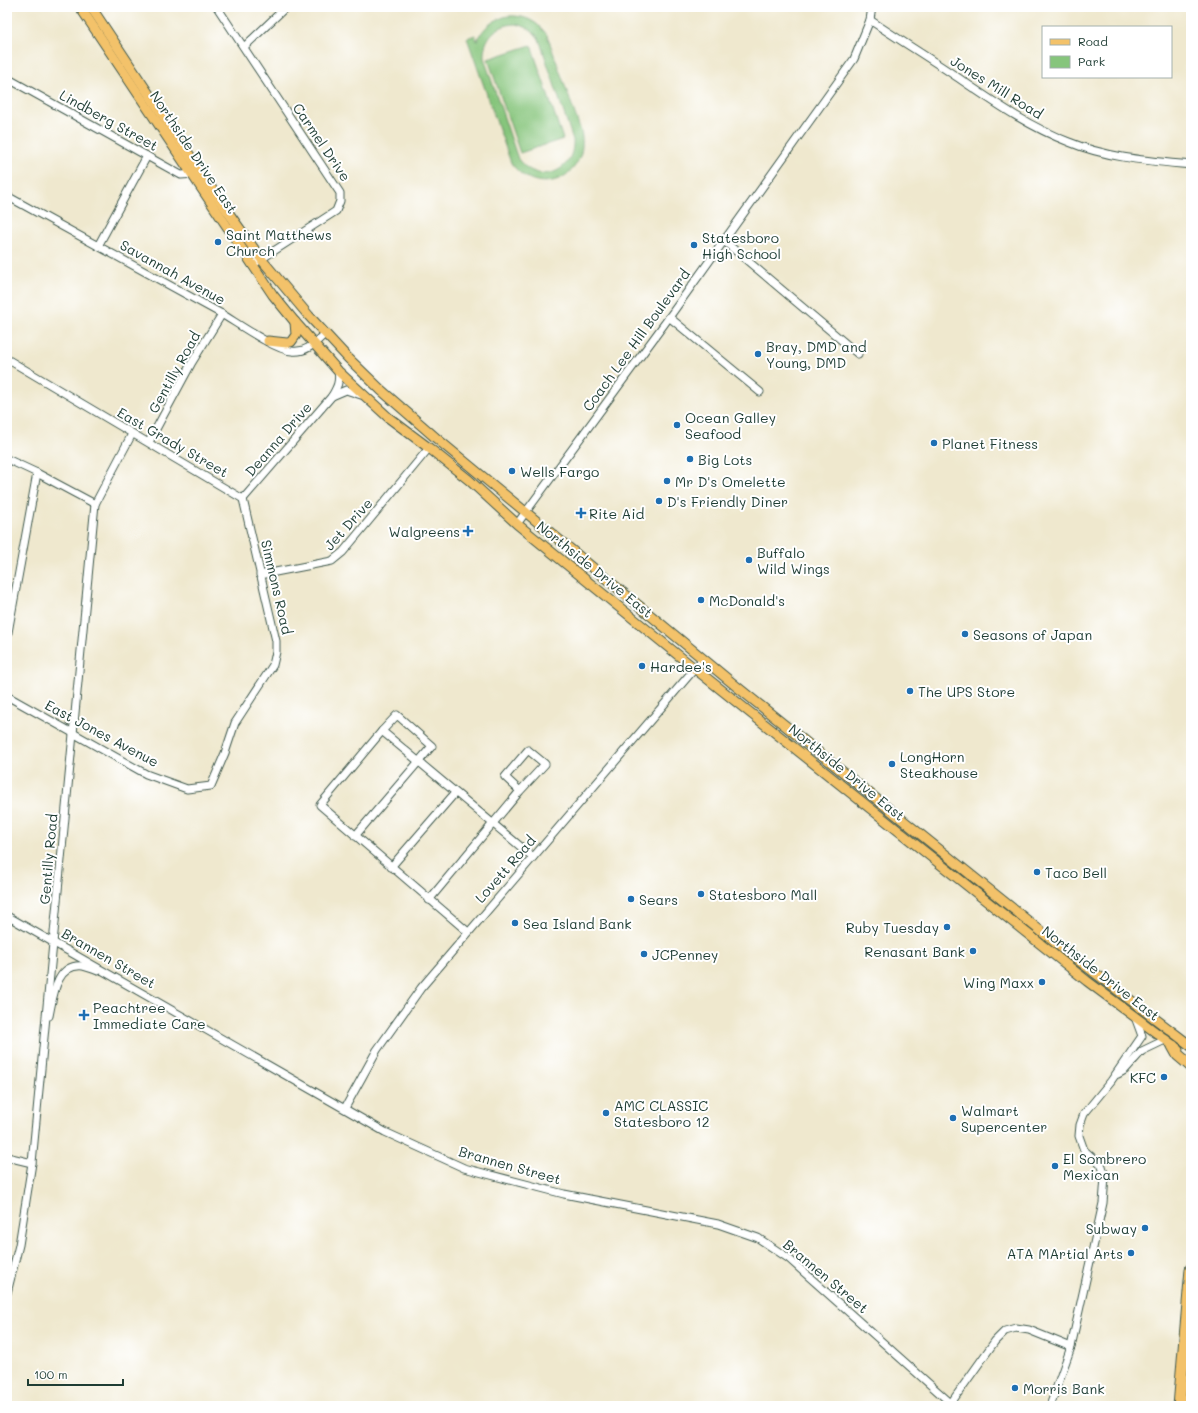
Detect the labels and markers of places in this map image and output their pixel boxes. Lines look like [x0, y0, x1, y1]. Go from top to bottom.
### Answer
place label: Saint Matthews Church [226, 225, 332, 260]
place label: Statesboro High School [702, 228, 781, 263]
marker: Saint Matthews Church [213, 237, 223, 247]
marker: Statesboro High School [689, 240, 699, 250]
place label: Bray, DMD and Young, DMD [766, 337, 867, 372]
marker: Bray, DMD and Young, DMD [753, 349, 763, 359]
place label: Ocean Galley Seafood [685, 408, 776, 443]
marker: Ocean Galley Seafood [672, 420, 682, 430]
place label: Planet Fitness [942, 434, 1038, 453]
marker: Planet Fitness [929, 438, 939, 448]
place label: Big Lots [698, 450, 752, 469]
marker: Big Lots [685, 454, 695, 464]
place label: Wells Fargo [520, 462, 599, 481]
marker: Wells Fargo [507, 466, 517, 476]
place label: Mr D's Omelette [675, 472, 786, 491]
marker: Mr D's Omelette [662, 476, 672, 486]
place label: D's Friendly Diner [667, 492, 788, 511]
marker: D's Friendly Diner [654, 496, 664, 506]
place label: Rite Aid [589, 504, 645, 523]
marker: Rite Aid [576, 508, 586, 518]
place label: Walgreens [388, 522, 460, 541]
marker: Walgreens [463, 526, 473, 536]
place label: Buffalo Wild Wings [757, 543, 830, 578]
marker: Buffalo Wild Wings [744, 555, 754, 565]
place label: McDonald's [709, 591, 785, 610]
marker: McDonald's [696, 595, 706, 605]
place label: Seasons of Japan [973, 625, 1092, 644]
marker: Seasons of Japan [960, 629, 970, 639]
place label: Hardee's [650, 657, 712, 676]
marker: Hardee's [637, 661, 647, 671]
place label: The UPS Store [918, 682, 1015, 701]
marker: The UPS Store [905, 686, 915, 696]
place label: LongHorn Steakhouse [900, 747, 978, 782]
marker: LongHorn Steakhouse [887, 759, 897, 769]
place label: Taco Bell [1045, 863, 1107, 882]
marker: Taco Bell [1032, 867, 1042, 877]
place label: Statesboro Mall [709, 885, 817, 904]
marker: Statesboro Mall [696, 889, 706, 899]
place label: Sears [639, 890, 678, 909]
marker: Sears [626, 894, 636, 904]
place label: Sea Island Bank [523, 914, 632, 933]
marker: Sea Island Bank [510, 918, 520, 928]
place label: Ruby Tuesday [846, 918, 939, 937]
marker: Ruby Tuesday [942, 922, 952, 932]
place label: Renasant Bank [864, 942, 965, 961]
place label: JCPenney [652, 945, 718, 964]
marker: Renasant Bank [968, 946, 978, 956]
marker: JCPenney [639, 949, 649, 959]
place label: Wing Maxx [963, 973, 1034, 992]
marker: Wing Maxx [1037, 977, 1047, 987]
place label: Peachtree Immediate Care [93, 998, 206, 1033]
marker: Peachtree Immediate Care [78, 1009, 90, 1021]
place label: KFC [1130, 1068, 1156, 1087]
marker: KFC [1159, 1072, 1169, 1082]
place label: AMC CLASSIC Statesboro 12 [614, 1096, 709, 1131]
place label: Walmart Supercenter [961, 1101, 1047, 1136]
marker: AMC CLASSIC Statesboro 12 [601, 1108, 611, 1118]
marker: Walmart Supercenter [948, 1113, 958, 1123]
place label: El Sombrero Mexican [1063, 1149, 1146, 1184]
marker: El Sombrero Mexican [1050, 1161, 1060, 1171]
place label: Subway [1086, 1219, 1137, 1238]
marker: Subway [1140, 1223, 1150, 1233]
place label: ATA MArtial Arts [1007, 1244, 1123, 1263]
marker: ATA MArtial Arts [1126, 1248, 1136, 1258]
place label: Morris Bank [1023, 1379, 1105, 1398]
marker: Morris Bank [1010, 1383, 1020, 1393]

